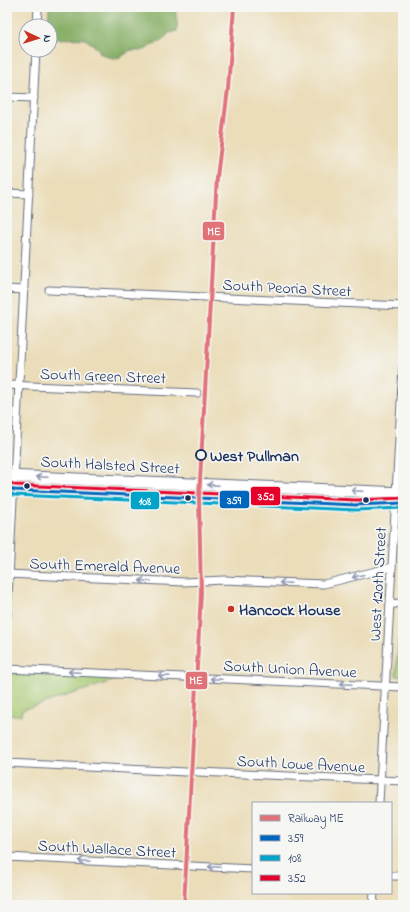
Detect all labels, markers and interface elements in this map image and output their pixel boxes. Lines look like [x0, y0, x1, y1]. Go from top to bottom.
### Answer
north arrow [18, 18, 58, 58]
text: N [39, 34, 55, 43]
line badge: ME [202, 221, 225, 241]
text: ME [207, 224, 221, 240]
street label: South Peoria Street [222, 274, 353, 304]
street label: South Green Street [39, 363, 167, 391]
place label: West Pullman [210, 445, 299, 469]
marker: West Pullman [195, 449, 207, 461]
street label: South Halsted Street [40, 450, 181, 482]
one-way arrow [36, 474, 49, 481]
unlabelled marker [22, 481, 32, 491]
one-way arrow [207, 481, 220, 489]
line badge: 352 [250, 486, 281, 506]
one-way arrow [351, 488, 364, 495]
text: 352 [257, 489, 275, 505]
line badge: 359 [219, 490, 250, 509]
line badge: 108 [130, 491, 160, 510]
unlabelled marker [183, 493, 193, 503]
text: 359 [226, 493, 242, 509]
text: 108 [139, 494, 152, 510]
unlabelled marker [361, 495, 371, 505]
street label: West 120th Street [364, 526, 394, 642]
street label: South Emerald Avenue [29, 552, 182, 582]
one-way arrow [352, 572, 365, 580]
one-way arrow [139, 577, 152, 584]
one-way arrow [279, 579, 292, 586]
place label: Hancock House [239, 599, 341, 623]
marker: Hancock House [226, 604, 236, 614]
street label: South Union Avenue [223, 655, 358, 686]
one-way arrow [68, 669, 81, 676]
line badge: ME [185, 671, 208, 690]
one-way arrow [158, 673, 171, 680]
text: ME [189, 673, 203, 689]
one-way arrow [210, 675, 223, 682]
one-way arrow [340, 681, 353, 688]
street label: South Lowe Avenue [236, 750, 366, 780]
legend [252, 802, 392, 894]
text: Railway ME [288, 810, 344, 829]
text: 359 [288, 830, 304, 848]
street label: South Wallace Street [37, 834, 177, 866]
text: 108 [288, 850, 302, 868]
one-way arrow [78, 857, 91, 865]
one-way arrow [208, 864, 221, 871]
text: 352 [288, 870, 306, 888]

